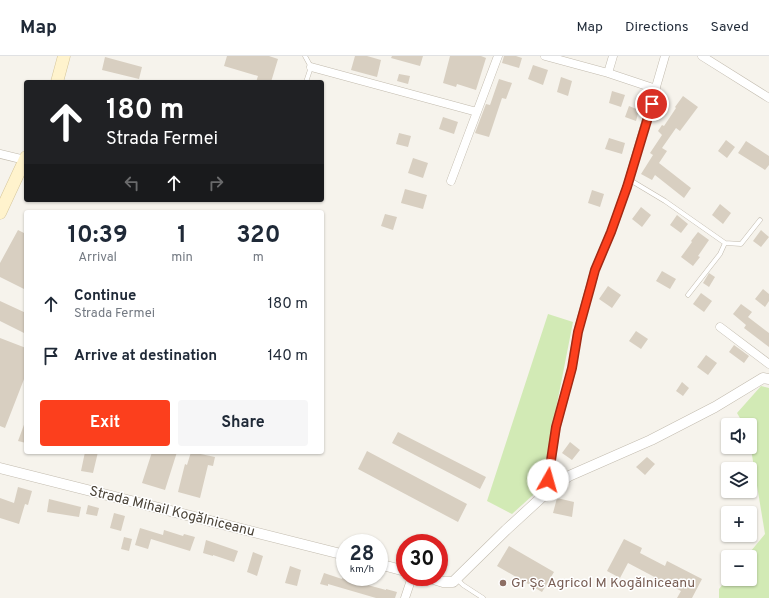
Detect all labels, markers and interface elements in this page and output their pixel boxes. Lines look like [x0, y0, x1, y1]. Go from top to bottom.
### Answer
text: Map [20, 16, 57, 40]
text: Map [577, 19, 603, 36]
text: Directions [625, 19, 689, 36]
text: Saved [711, 19, 749, 36]
pin [635, 87, 669, 121]
text: 180 m [106, 93, 184, 129]
icon: arrive [641, 93, 663, 115]
icon: ahead [40, 96, 92, 148]
text: Strada Fermei [106, 128, 218, 151]
icon: left [121, 172, 143, 194]
icon: ahead [163, 172, 185, 194]
icon: right [205, 172, 227, 194]
text: 10:39 [67, 221, 128, 251]
text: 1 [177, 221, 187, 251]
text: 320 [236, 221, 281, 251]
text: Arrival [78, 250, 117, 266]
text: min [171, 250, 193, 266]
text: m [253, 250, 264, 266]
text: Continue [74, 287, 136, 306]
icon: ahead [40, 293, 62, 315]
text: 180 m [268, 295, 308, 314]
text: Strada Fermei [74, 306, 155, 322]
icon: arrive [40, 345, 62, 367]
text: Arrive at destination [74, 347, 217, 366]
text: 140 m [268, 347, 308, 366]
button: Exit [40, 400, 170, 446]
button: Share [178, 400, 308, 446]
map controls [721, 418, 757, 586]
button: sound [721, 418, 757, 454]
position arrow [527, 459, 569, 501]
button: layers [721, 462, 757, 498]
street label: Strada Mihail Kogălniceanu [87, 483, 257, 541]
button: + [721, 506, 757, 542]
speed limit sign: 30 [396, 534, 448, 586]
text: 28 [350, 542, 374, 568]
button: − [721, 550, 757, 586]
text: km/h [350, 563, 374, 576]
place label: Gr Șc Agricol M Kogălniceanu [511, 575, 695, 592]
marker: Gr Șc Agricol M Kogălniceanu [498, 578, 508, 588]

